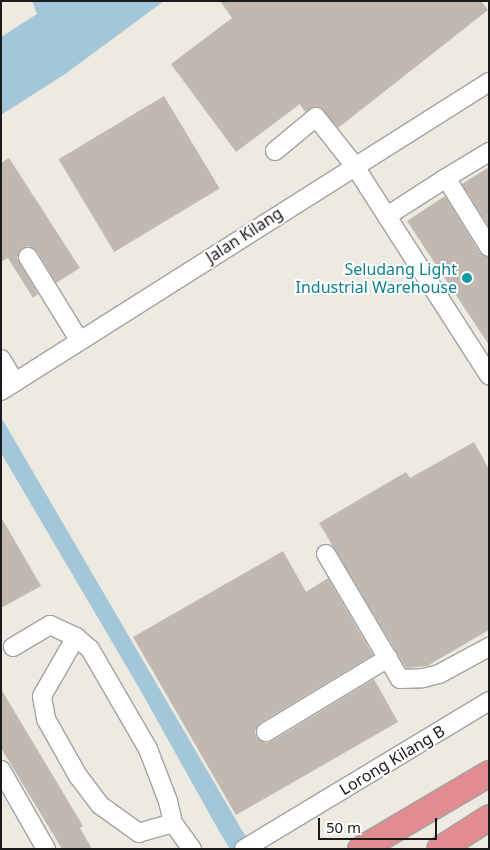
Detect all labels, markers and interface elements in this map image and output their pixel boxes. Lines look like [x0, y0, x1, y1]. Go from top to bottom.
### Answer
street label: Jalan Kilang [202, 203, 286, 267]
place label: Seludang Light Industrial Warehouse [296, 259, 457, 297]
marker: Seludang Light Industrial Warehouse [461, 272, 473, 284]
street label: Lorong Kilang B [336, 721, 448, 799]
scale bar [320, 808, 439, 840]
text: 50 m [326, 817, 361, 837]

